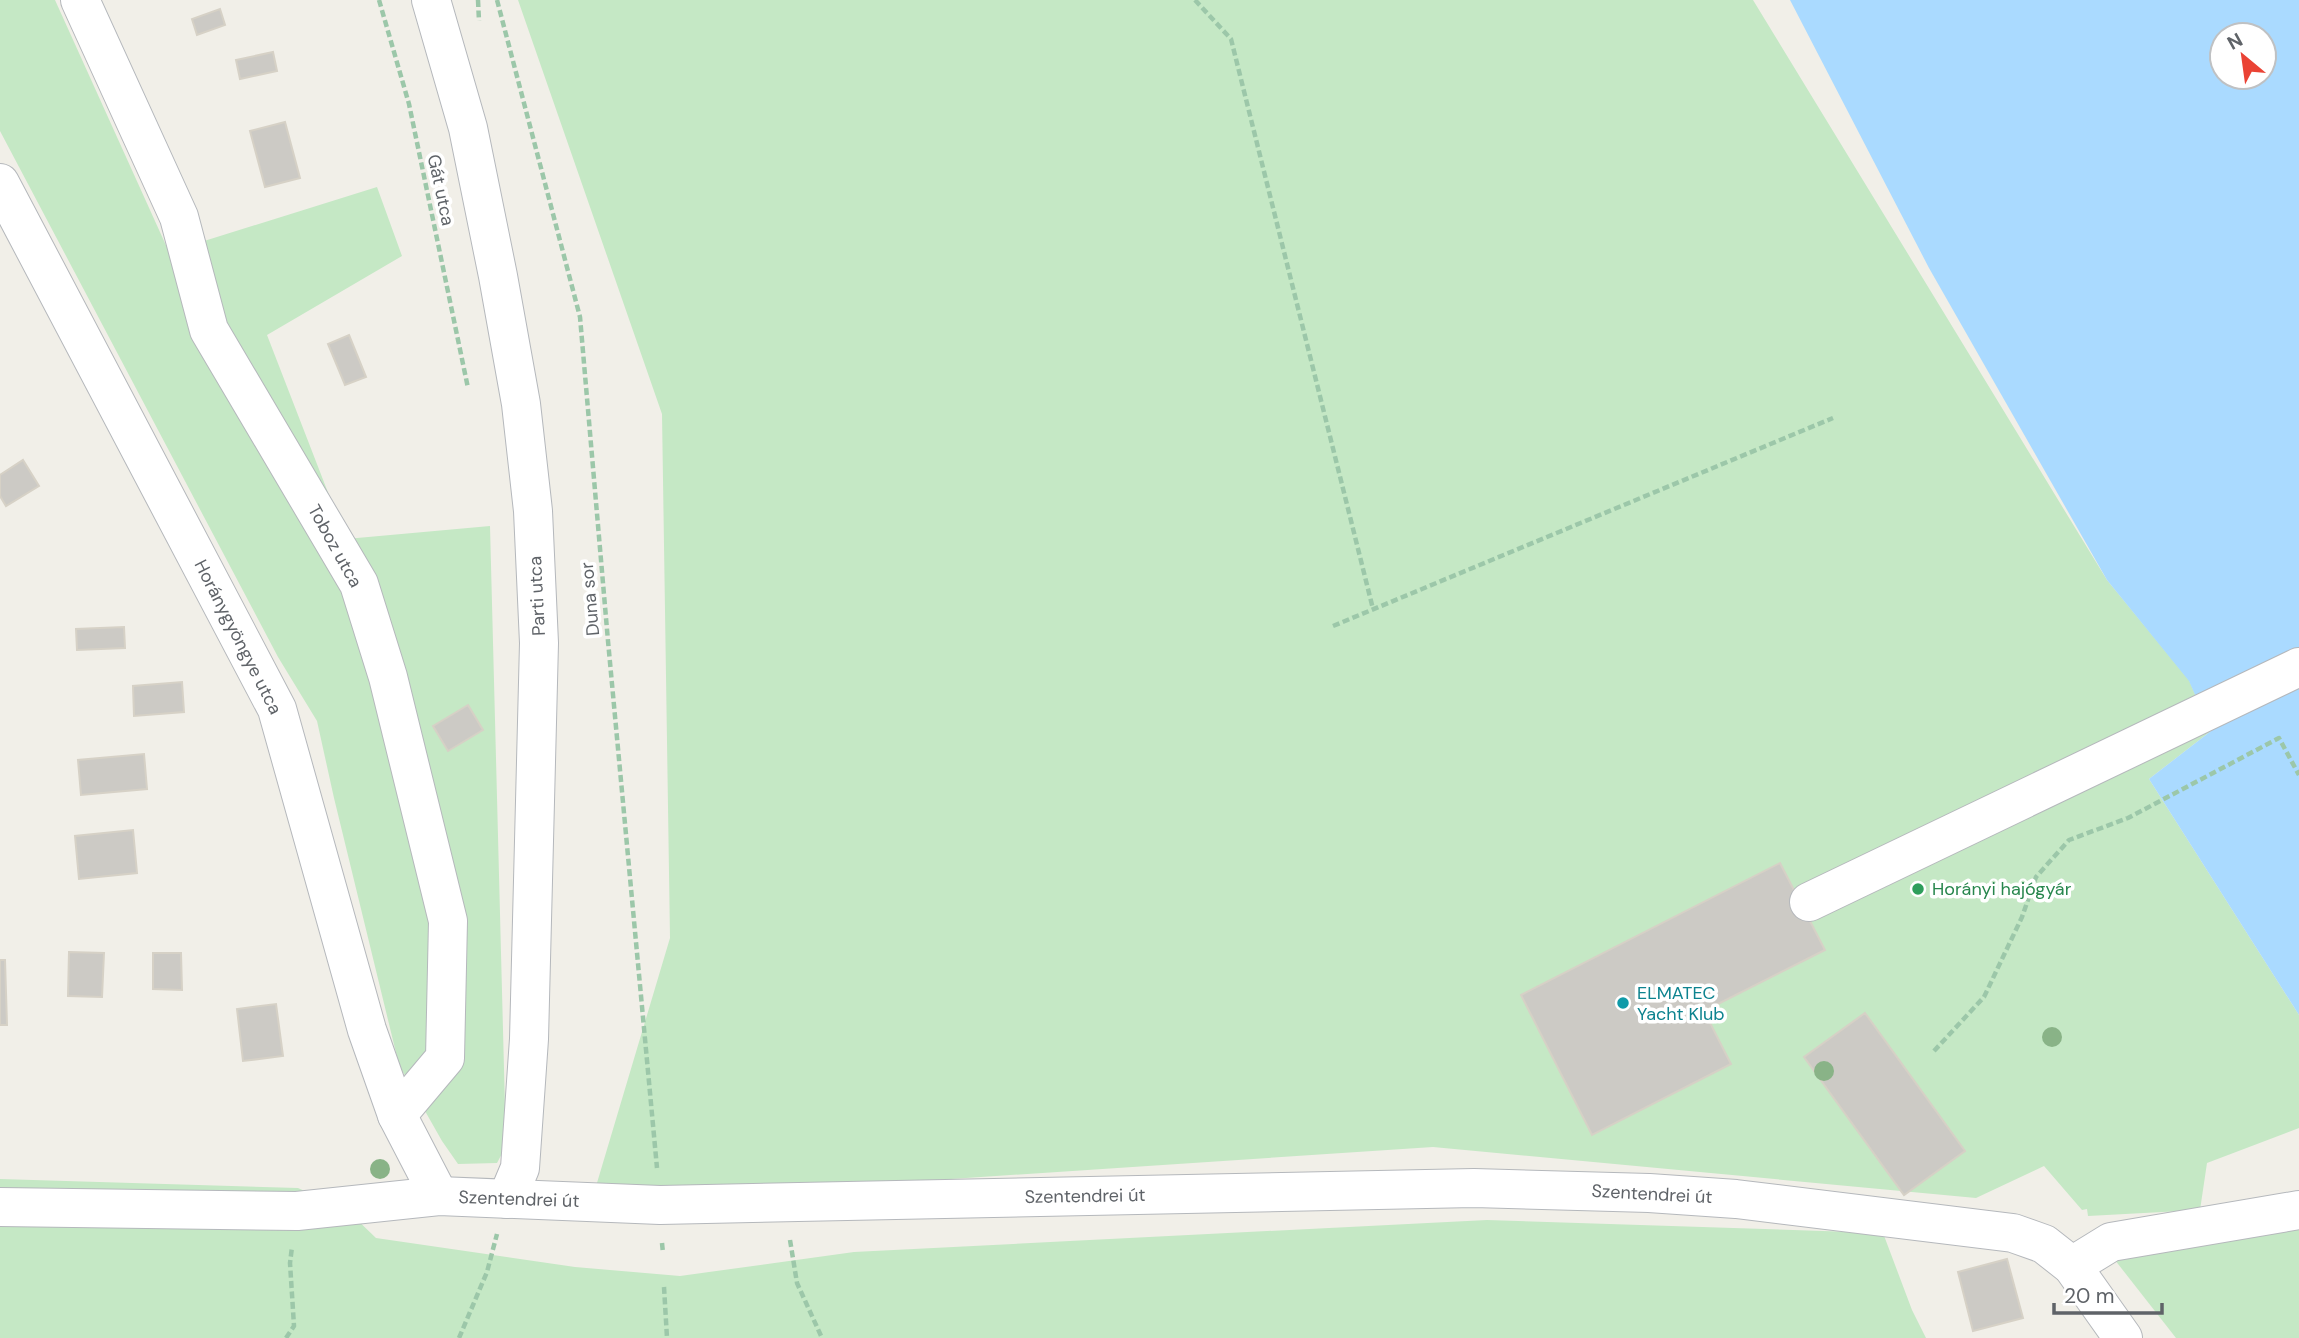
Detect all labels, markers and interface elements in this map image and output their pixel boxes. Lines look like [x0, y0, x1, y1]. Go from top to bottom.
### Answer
north arrow [2208, 21, 2278, 91]
text: N [2223, 27, 2247, 56]
street label: Gát utca [422, 152, 460, 228]
street label: Toboz utca [302, 500, 368, 592]
street label: Parti utca [523, 555, 551, 637]
street label: Horánygyöngye utca [189, 556, 287, 718]
street label: Duna sor [575, 561, 605, 637]
place label: Horányi hajógyár [1932, 877, 2072, 901]
marker: Horányi hajógyár [1910, 881, 1926, 897]
place label: ELMATEC Yacht Klub [1637, 981, 1725, 1026]
marker: ELMATEC Yacht Klub [1615, 995, 1631, 1011]
street label: Szentendrei út [1591, 1179, 1713, 1209]
street label: Szentendrei út [1024, 1183, 1146, 1209]
street label: Szentendrei út [458, 1185, 580, 1213]
scale bar [2054, 1272, 2162, 1316]
text: 20 m [2064, 1282, 2115, 1310]

